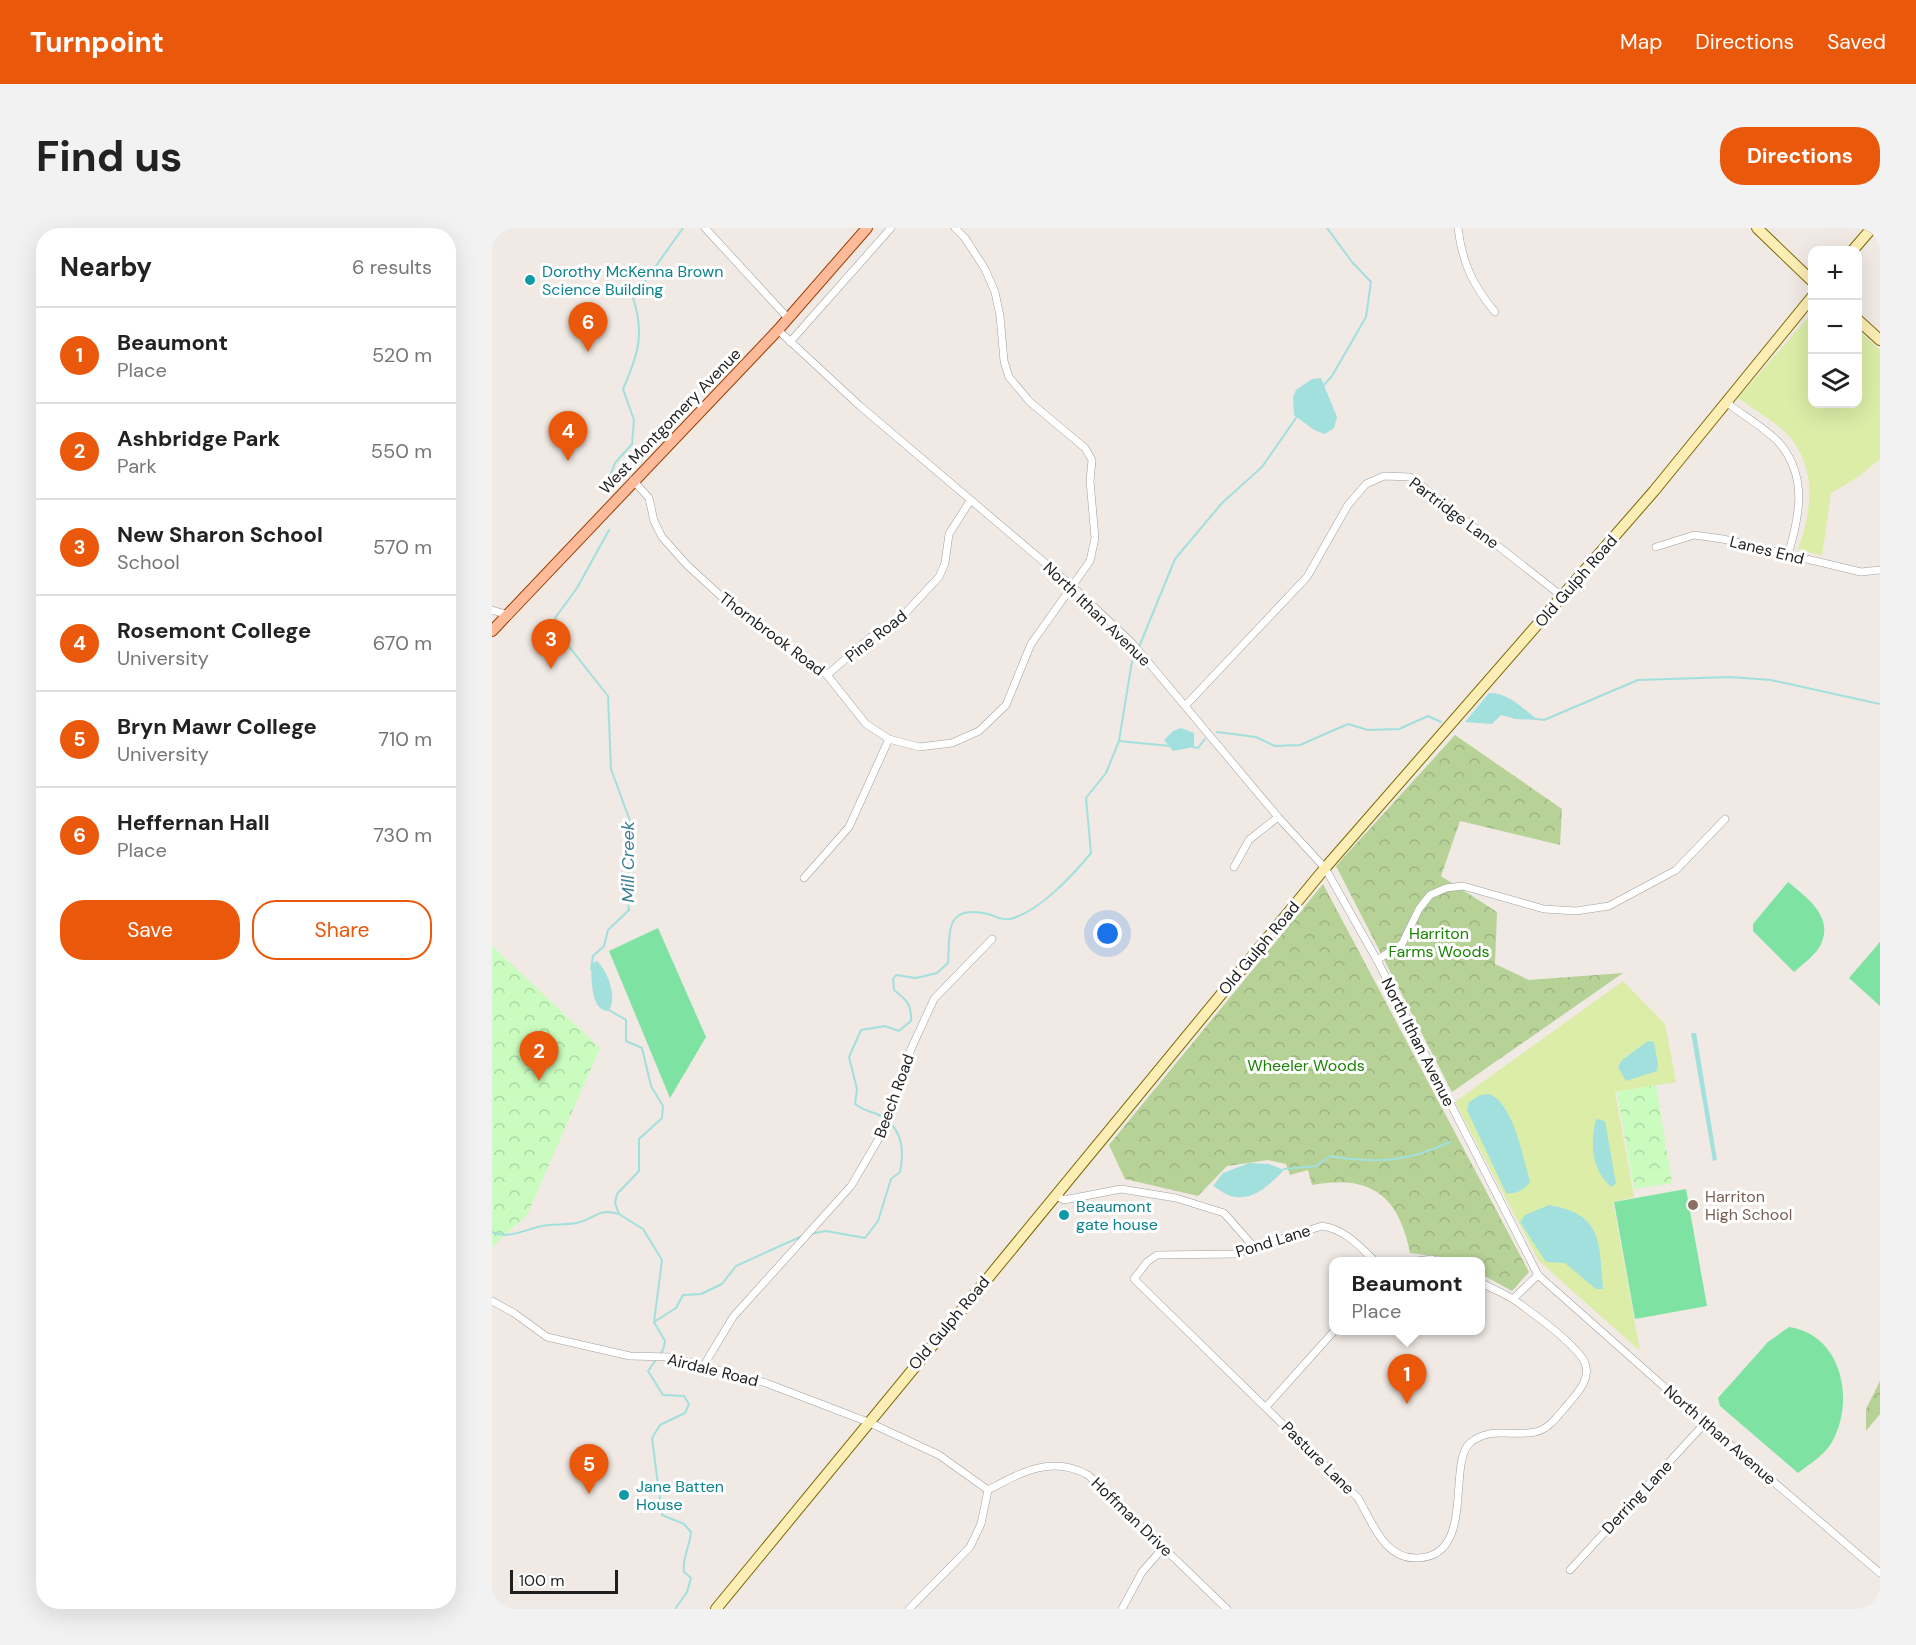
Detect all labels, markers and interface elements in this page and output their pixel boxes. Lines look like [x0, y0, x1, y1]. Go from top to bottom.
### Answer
text: Turnpoint [30, 24, 164, 61]
text: Map [1620, 28, 1662, 56]
text: Directions [1695, 28, 1794, 56]
text: Saved [1827, 28, 1886, 56]
button: Directions [1720, 127, 1880, 185]
text: Find us [36, 129, 182, 184]
map controls [1808, 246, 1862, 408]
button: + [1808, 246, 1862, 300]
text: Nearby [60, 250, 152, 284]
text: 6 results [352, 254, 432, 280]
place label: Dorothy McKenna Brown Science Building [542, 261, 723, 300]
marker: Dorothy McKenna Brown Science Building [523, 273, 537, 287]
button: − [1808, 300, 1862, 354]
pin: 6 [568, 302, 608, 352]
text: Beaumont [117, 328, 228, 357]
text: 1 [76, 342, 83, 368]
text: 520 m [372, 342, 432, 368]
street label: West Montgomery Avenue [595, 343, 745, 499]
button: layers [1808, 354, 1862, 408]
text: Place [117, 357, 167, 383]
pin: 4 [548, 412, 588, 461]
text: Ashbridge Park [117, 424, 280, 453]
text: 2 [74, 438, 85, 464]
text: 550 m [371, 438, 432, 464]
text: Park [117, 453, 157, 479]
street label: Partridge Lane [1405, 472, 1503, 554]
text: New Sharon School [117, 520, 323, 549]
street label: Old Gulph Road [1530, 530, 1622, 632]
street label: Lanes End [1728, 531, 1806, 569]
text: 3 [73, 534, 86, 560]
text: 570 m [373, 534, 432, 560]
text: School [117, 549, 180, 575]
street label: North Ithan Avenue [1039, 557, 1155, 671]
street label: Thornbrook Road [715, 587, 829, 681]
street label: Pine Road [841, 605, 911, 667]
text: Rosemont College [117, 616, 311, 645]
pin: 3 [532, 620, 570, 669]
text: 4 [73, 630, 86, 656]
text: 670 m [373, 630, 432, 656]
text: University [117, 645, 209, 671]
text: Bryn Mawr College [117, 712, 317, 741]
text: 5 [73, 726, 86, 752]
text: 710 m [378, 726, 432, 752]
text: University [117, 741, 209, 767]
text: Heffernan Hall [117, 808, 270, 837]
water label: Mill Creek [616, 820, 640, 903]
text: 6 [73, 822, 86, 848]
text: 730 m [373, 822, 432, 848]
text: Place [117, 837, 167, 863]
street label: Old Gulph Road [1214, 897, 1304, 999]
button: Save [60, 900, 240, 960]
button: Share [252, 900, 432, 960]
your location [1093, 919, 1122, 948]
park label: Harriton Farms Woods [1389, 923, 1489, 962]
street label: North Ithan Avenue [1376, 974, 1460, 1110]
pin: 2 [520, 1032, 558, 1081]
street label: Beech Road [869, 1051, 919, 1141]
park label: Wheeler Woods [1247, 1055, 1365, 1076]
place label: Harriton High School [1705, 1186, 1792, 1225]
place label: Beaumont gate house [1076, 1196, 1158, 1235]
marker: Harriton High School [1686, 1198, 1700, 1212]
marker: Beaumont gate house [1057, 1208, 1071, 1222]
street label: Pond Lane [1233, 1220, 1313, 1262]
popup [1329, 1257, 1485, 1335]
text: Beaumont [1352, 1269, 1462, 1298]
street label: Old Gulph Road [904, 1272, 994, 1374]
text: Place [1352, 1298, 1401, 1324]
street label: Airdale Road [665, 1349, 761, 1391]
pin: 1 [1388, 1354, 1426, 1404]
street label: North Ithan Avenue [1660, 1381, 1780, 1489]
street label: Pasture Lane [1277, 1417, 1359, 1499]
pin: 5 [570, 1444, 608, 1494]
street label: Derring Lane [1597, 1456, 1677, 1538]
street label: Hoffman Drive [1087, 1473, 1177, 1561]
place label: Jane Batten House [636, 1476, 724, 1515]
marker: Jane Batten House [617, 1488, 631, 1502]
scale bar [510, 1567, 618, 1594]
text: 100 m [519, 1570, 564, 1591]

